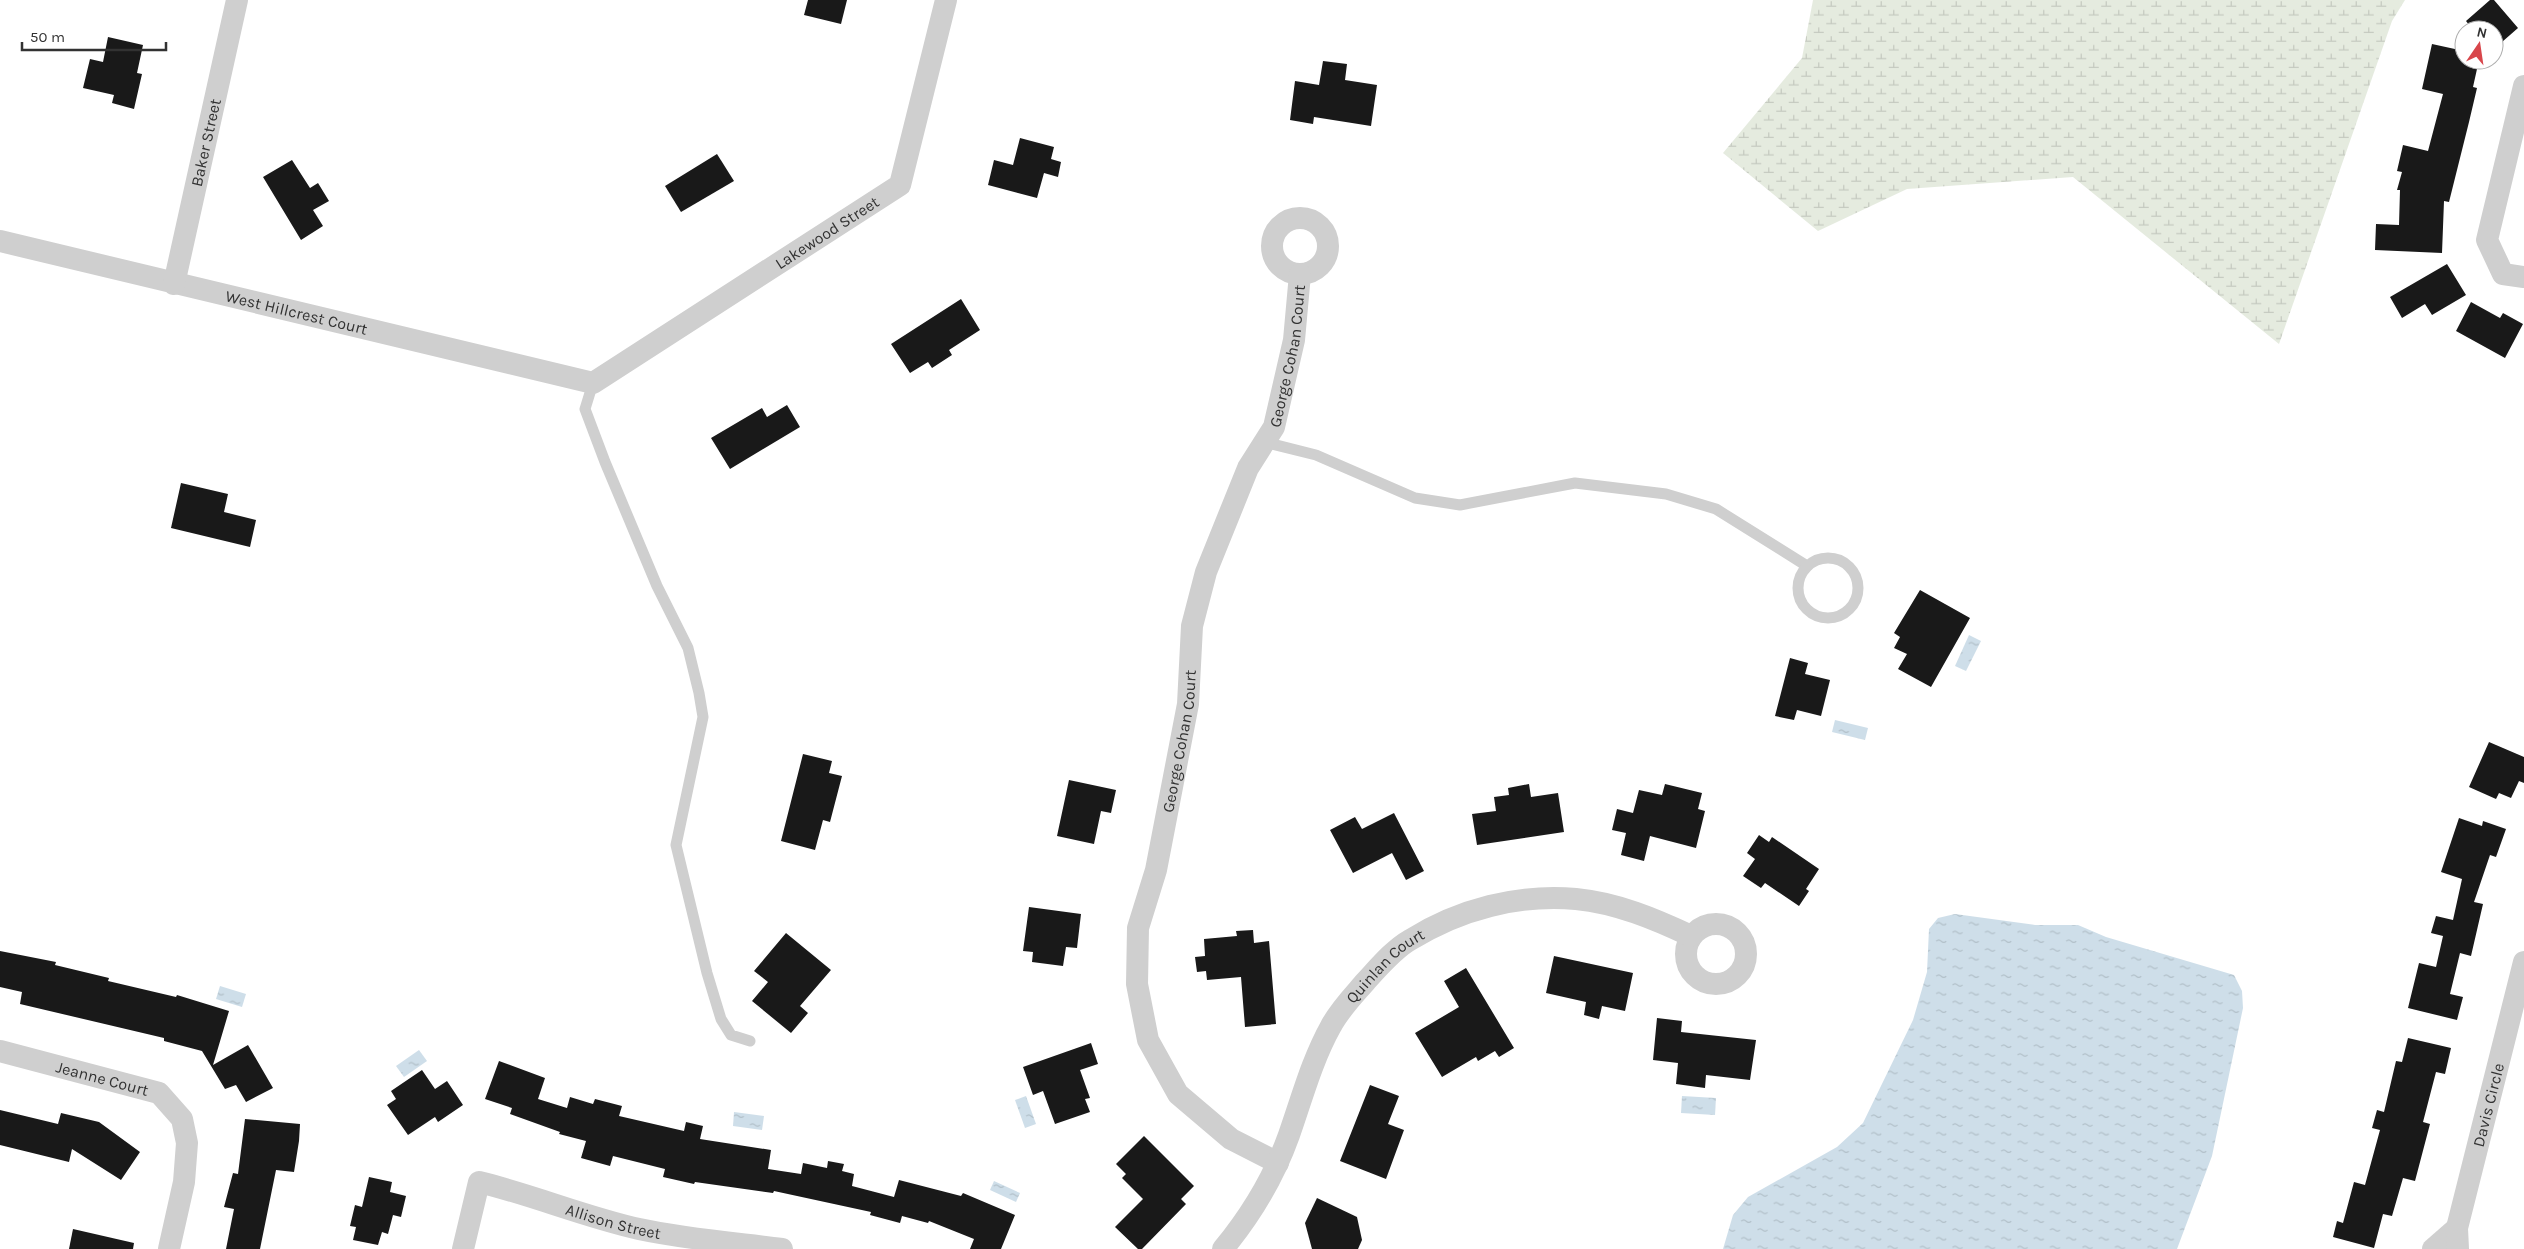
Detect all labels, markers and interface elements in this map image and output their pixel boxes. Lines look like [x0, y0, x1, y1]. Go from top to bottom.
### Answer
scale bar [22, 20, 166, 52]
north arrow [2454, 20, 2504, 70]
text: N [2475, 23, 2489, 42]
text: 50 m [30, 28, 65, 46]
street label: Baker Street [186, 97, 224, 188]
street label: Lakewood Street [771, 192, 882, 273]
street label: George Cohan Court [1265, 284, 1308, 429]
street label: West Hillcrest Court [224, 286, 370, 338]
street label: George Cohan Court [1158, 669, 1199, 814]
street label: Quinlan Court [1342, 924, 1428, 1007]
street label: Jeanne Court [54, 1057, 151, 1099]
street label: Davis Circle [2468, 1061, 2508, 1149]
street label: Allison Street [564, 1199, 662, 1243]

